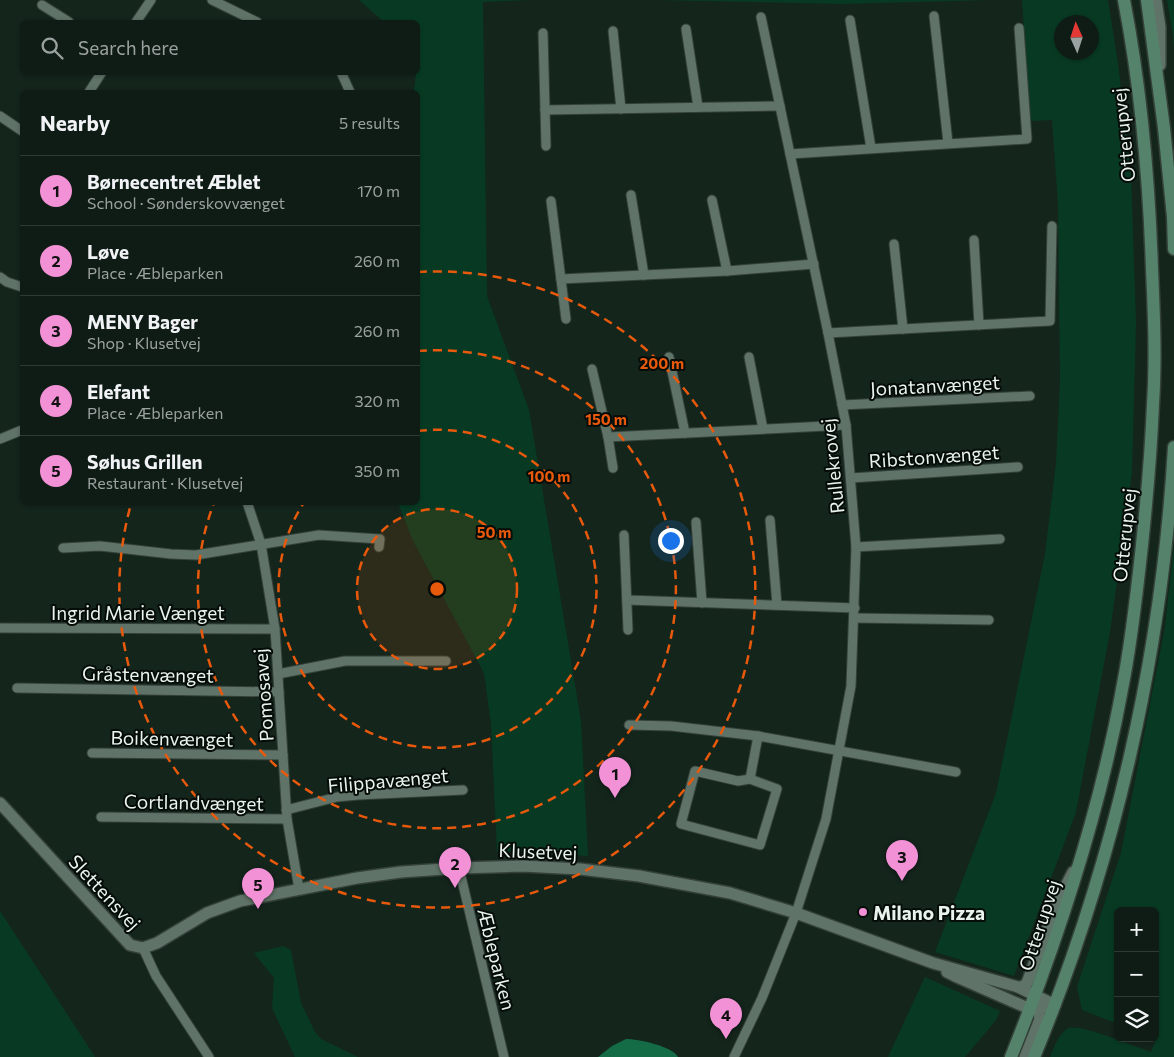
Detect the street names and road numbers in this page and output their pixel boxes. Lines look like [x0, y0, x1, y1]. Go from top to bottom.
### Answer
street label: Otterupvej [1107, 87, 1139, 183]
street label: Jonatanvænget [870, 370, 1001, 400]
street label: Rullekrovej [816, 417, 848, 515]
street label: Ribstonvænget [868, 440, 1000, 472]
street label: Otterupvej [1108, 487, 1140, 583]
street label: Ingrid Marie Vænget [51, 601, 225, 624]
street label: Pomosavej [248, 648, 278, 742]
street label: Gråstenvænget [82, 661, 214, 687]
street label: Boikenvænget [110, 725, 234, 751]
street label: Filippavænget [327, 763, 450, 797]
street label: Cortlandvænget [124, 789, 264, 815]
street label: Klusetvej [498, 838, 578, 864]
street label: Slettensvej [64, 849, 146, 935]
street label: Otterupvej [1013, 877, 1065, 973]
street label: Æbleparken [473, 906, 521, 1012]

